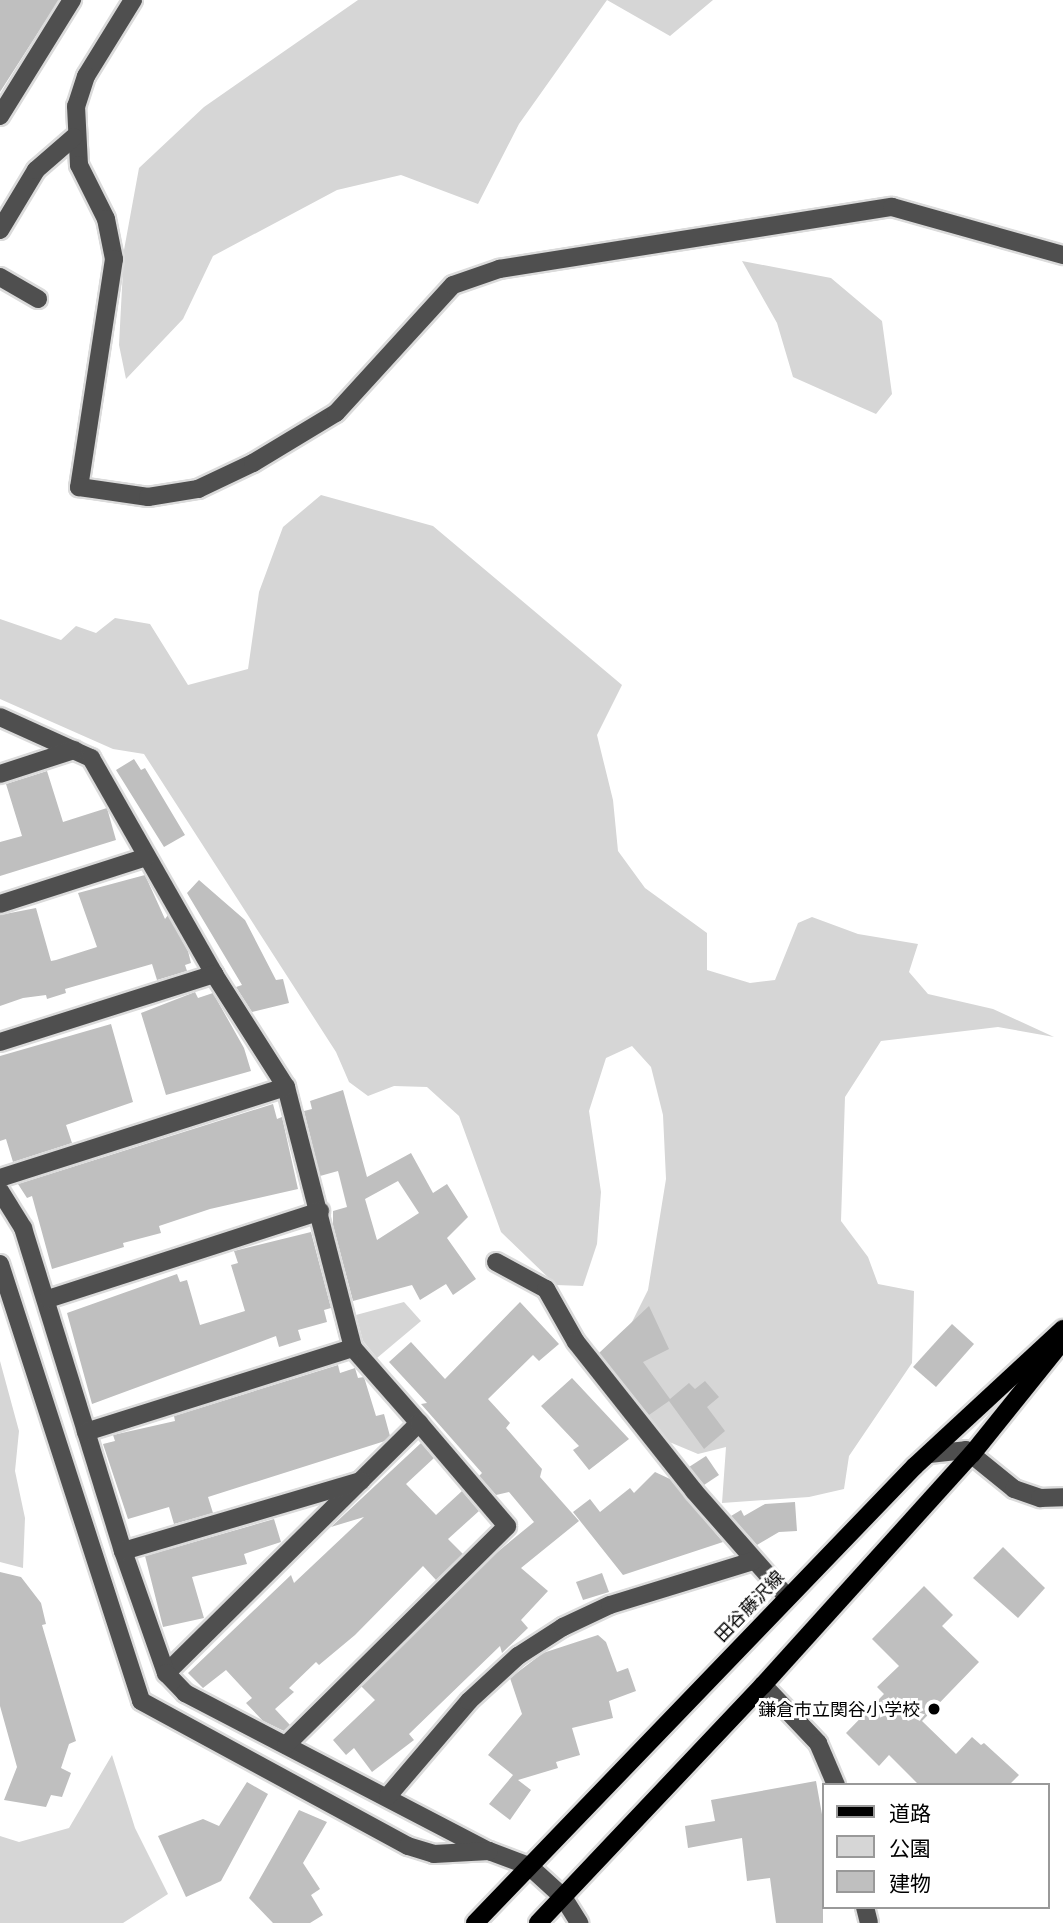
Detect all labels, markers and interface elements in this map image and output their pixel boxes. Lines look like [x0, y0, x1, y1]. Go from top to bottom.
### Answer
street label: 田谷藤沢線 [710, 1566, 788, 1646]
place label: 鎌倉市立関谷小学校 [758, 1698, 920, 1720]
marker: 鎌倉市立関谷小学校 [926, 1701, 942, 1717]
legend [822, 1783, 1049, 1909]
text: 道路 [889, 1799, 931, 1827]
text: 公園 [889, 1834, 931, 1862]
text: 建物 [889, 1869, 931, 1897]

